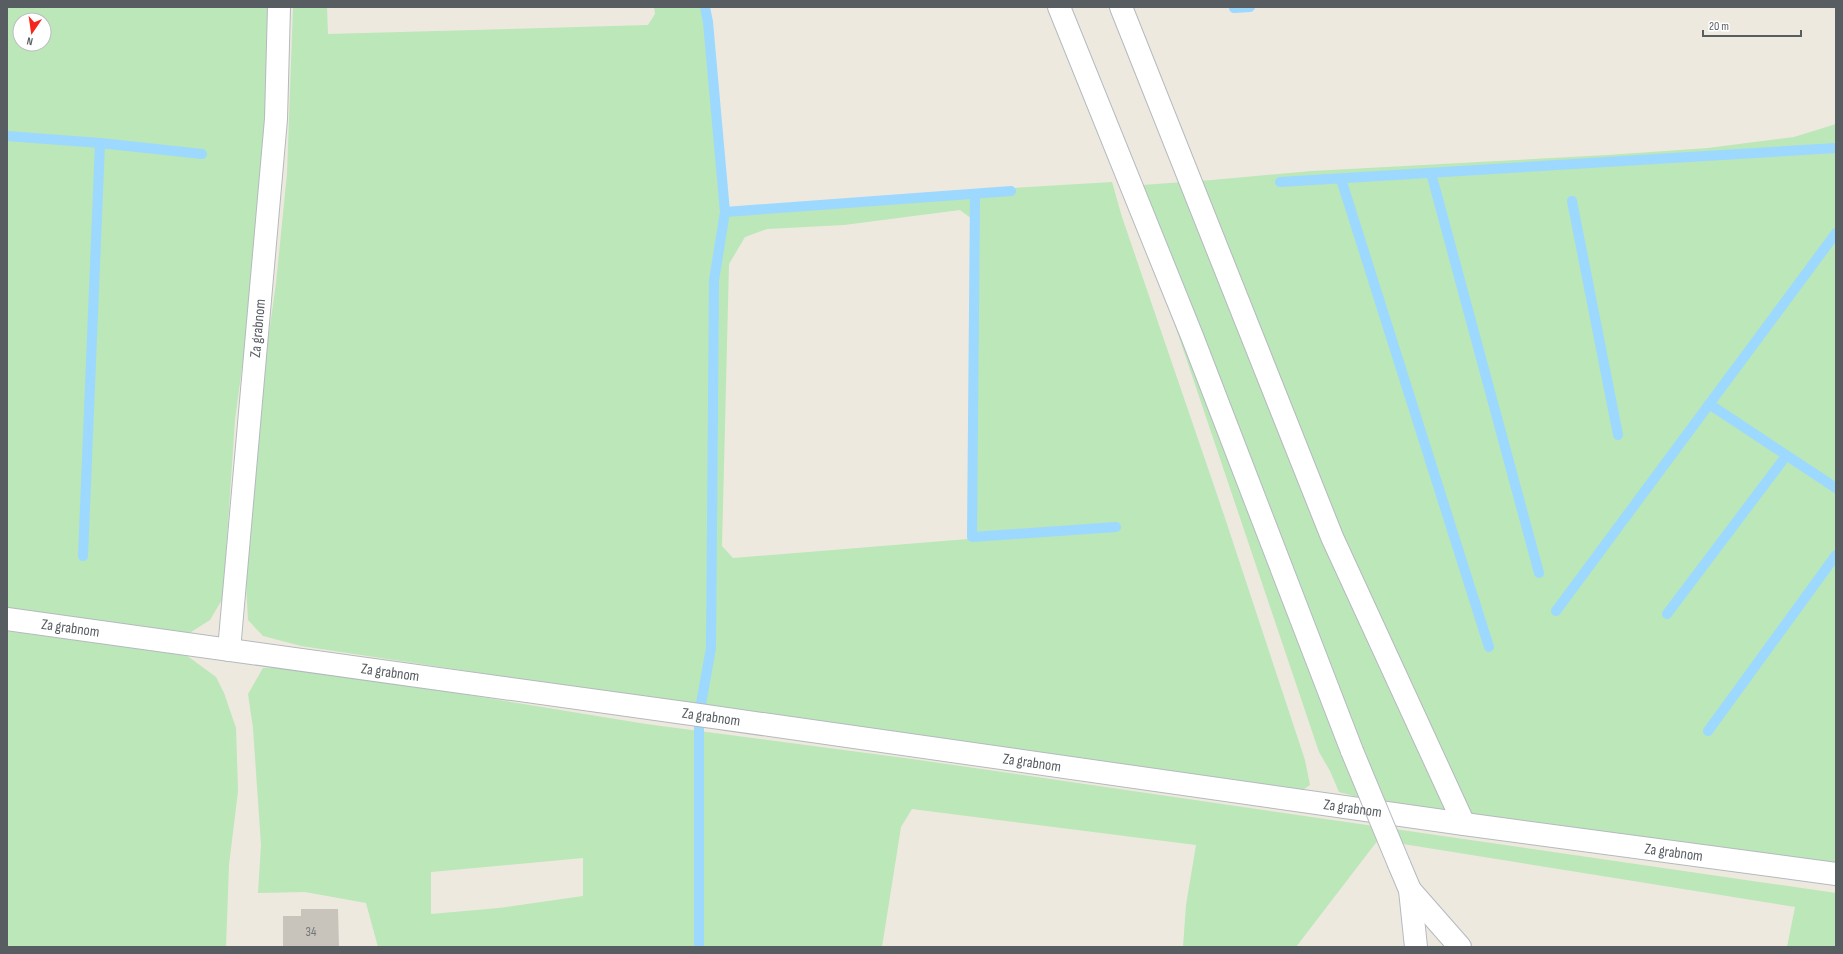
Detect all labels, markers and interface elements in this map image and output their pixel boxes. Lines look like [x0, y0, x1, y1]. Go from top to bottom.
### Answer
north arrow [12, 12, 52, 52]
scale bar [1703, 12, 1801, 38]
text: 20 m [1709, 19, 1729, 34]
text: N [25, 34, 34, 48]
street label: Za grabnom [246, 298, 270, 358]
street label: Za grabnom [40, 615, 101, 642]
street label: Za grabnom [360, 659, 421, 686]
street label: Za grabnom [681, 704, 742, 731]
street label: Za grabnom [1002, 749, 1062, 776]
street label: Za grabnom [1322, 795, 1383, 822]
street label: Za grabnom [1643, 839, 1704, 866]
house number: 34 [306, 924, 317, 940]

